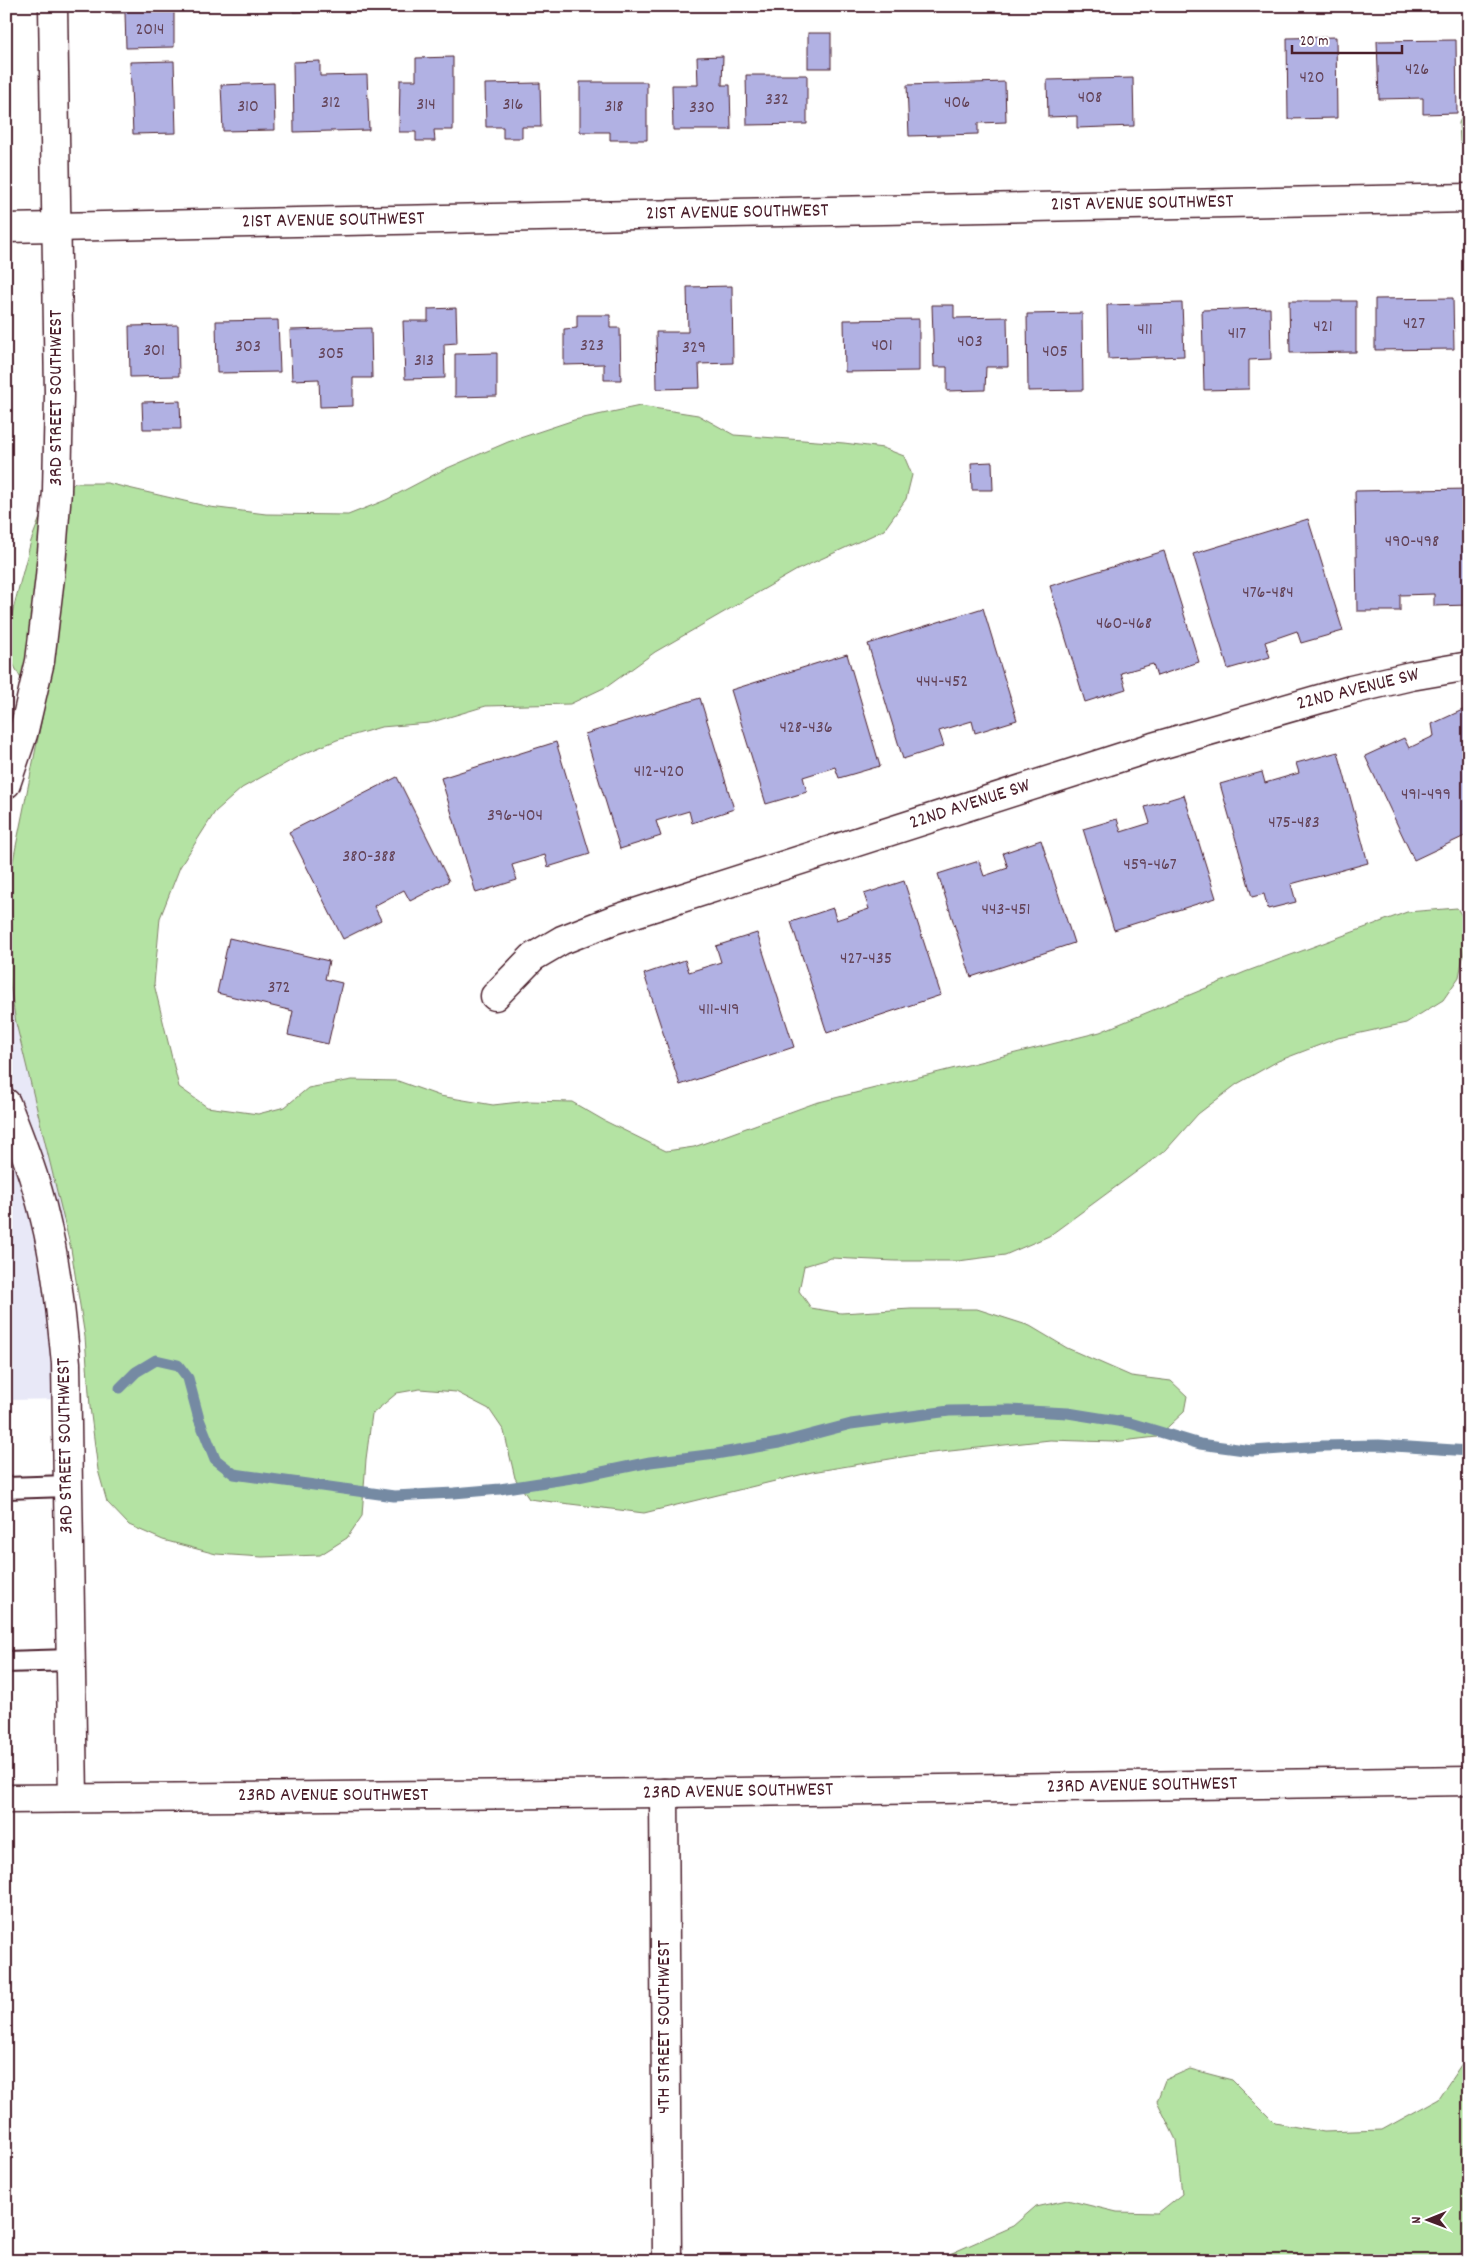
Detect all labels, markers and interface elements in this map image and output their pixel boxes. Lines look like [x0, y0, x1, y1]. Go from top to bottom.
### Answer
house number: 2014 [135, 18, 165, 43]
scale bar [1292, 22, 1402, 54]
text: 20 m [1300, 31, 1328, 53]
house number: 426 [1405, 58, 1429, 83]
house number: 420 [1299, 66, 1325, 91]
house number: 408 [1078, 86, 1102, 111]
house number: 332 [765, 88, 789, 113]
house number: 312 [321, 91, 341, 116]
house number: 406 [944, 91, 970, 116]
house number: 314 [416, 93, 436, 118]
house number: 316 [503, 93, 523, 118]
house number: 310 [237, 95, 259, 120]
house number: 318 [604, 95, 624, 120]
house number: 330 [689, 96, 715, 121]
street label: 21ST AVENUE SOUTHWEST [1050, 188, 1234, 220]
street label: 21ST AVENUE SOUTHWEST [645, 197, 829, 229]
street label: 21ST AVENUE SOUTHWEST [241, 205, 425, 237]
street label: 3RD STREET SOUTHWEST [43, 310, 71, 486]
house number: 427 [1403, 312, 1425, 337]
house number: 421 [1313, 315, 1333, 340]
house number: 411 [1137, 318, 1153, 343]
house number: 417 [1228, 322, 1246, 347]
house number: 403 [957, 330, 983, 355]
house number: 323 [580, 334, 604, 359]
house number: 401 [871, 334, 893, 359]
house number: 303 [235, 335, 261, 360]
house number: 329 [682, 336, 706, 361]
house number: 301 [143, 339, 165, 364]
house number: 405 [1042, 340, 1068, 365]
house number: 305 [318, 342, 344, 367]
house number: 313 [414, 349, 434, 374]
house number: 490-498 [1385, 530, 1439, 555]
house number: 476-484 [1242, 581, 1294, 606]
house number: 460-468 [1096, 612, 1152, 637]
street label: 22ND AVENUE SW [1294, 661, 1423, 719]
house number: 444-452 [916, 670, 968, 695]
house number: 428-436 [780, 716, 833, 741]
house number: 412-420 [634, 760, 684, 785]
street label: 22ND AVENUE SW [906, 772, 1034, 838]
house number: 491-499 [1401, 783, 1451, 808]
house number: 396-404 [487, 804, 543, 829]
house number: 475-483 [1268, 811, 1320, 836]
house number: 380-388 [342, 845, 396, 870]
house number: 459-467 [1123, 853, 1177, 878]
house number: 443-451 [982, 898, 1030, 923]
house number: 427-435 [840, 947, 892, 972]
house number: 372 [268, 976, 290, 1001]
house number: 411-419 [698, 998, 740, 1023]
street label: 3RD STREET SOUTHWEST [50, 1358, 82, 1534]
street label: 23RD AVENUE SOUTHWEST [1046, 1770, 1238, 1802]
street label: 23RD AVENUE SOUTHWEST [642, 1776, 834, 1808]
street label: 23RD AVENUE SOUTHWEST [238, 1782, 428, 1810]
street label: 4TH STREET SOUTHWEST [651, 1940, 679, 2114]
north arrow [1402, 2194, 1452, 2244]
text: N [1407, 2216, 1427, 2224]

